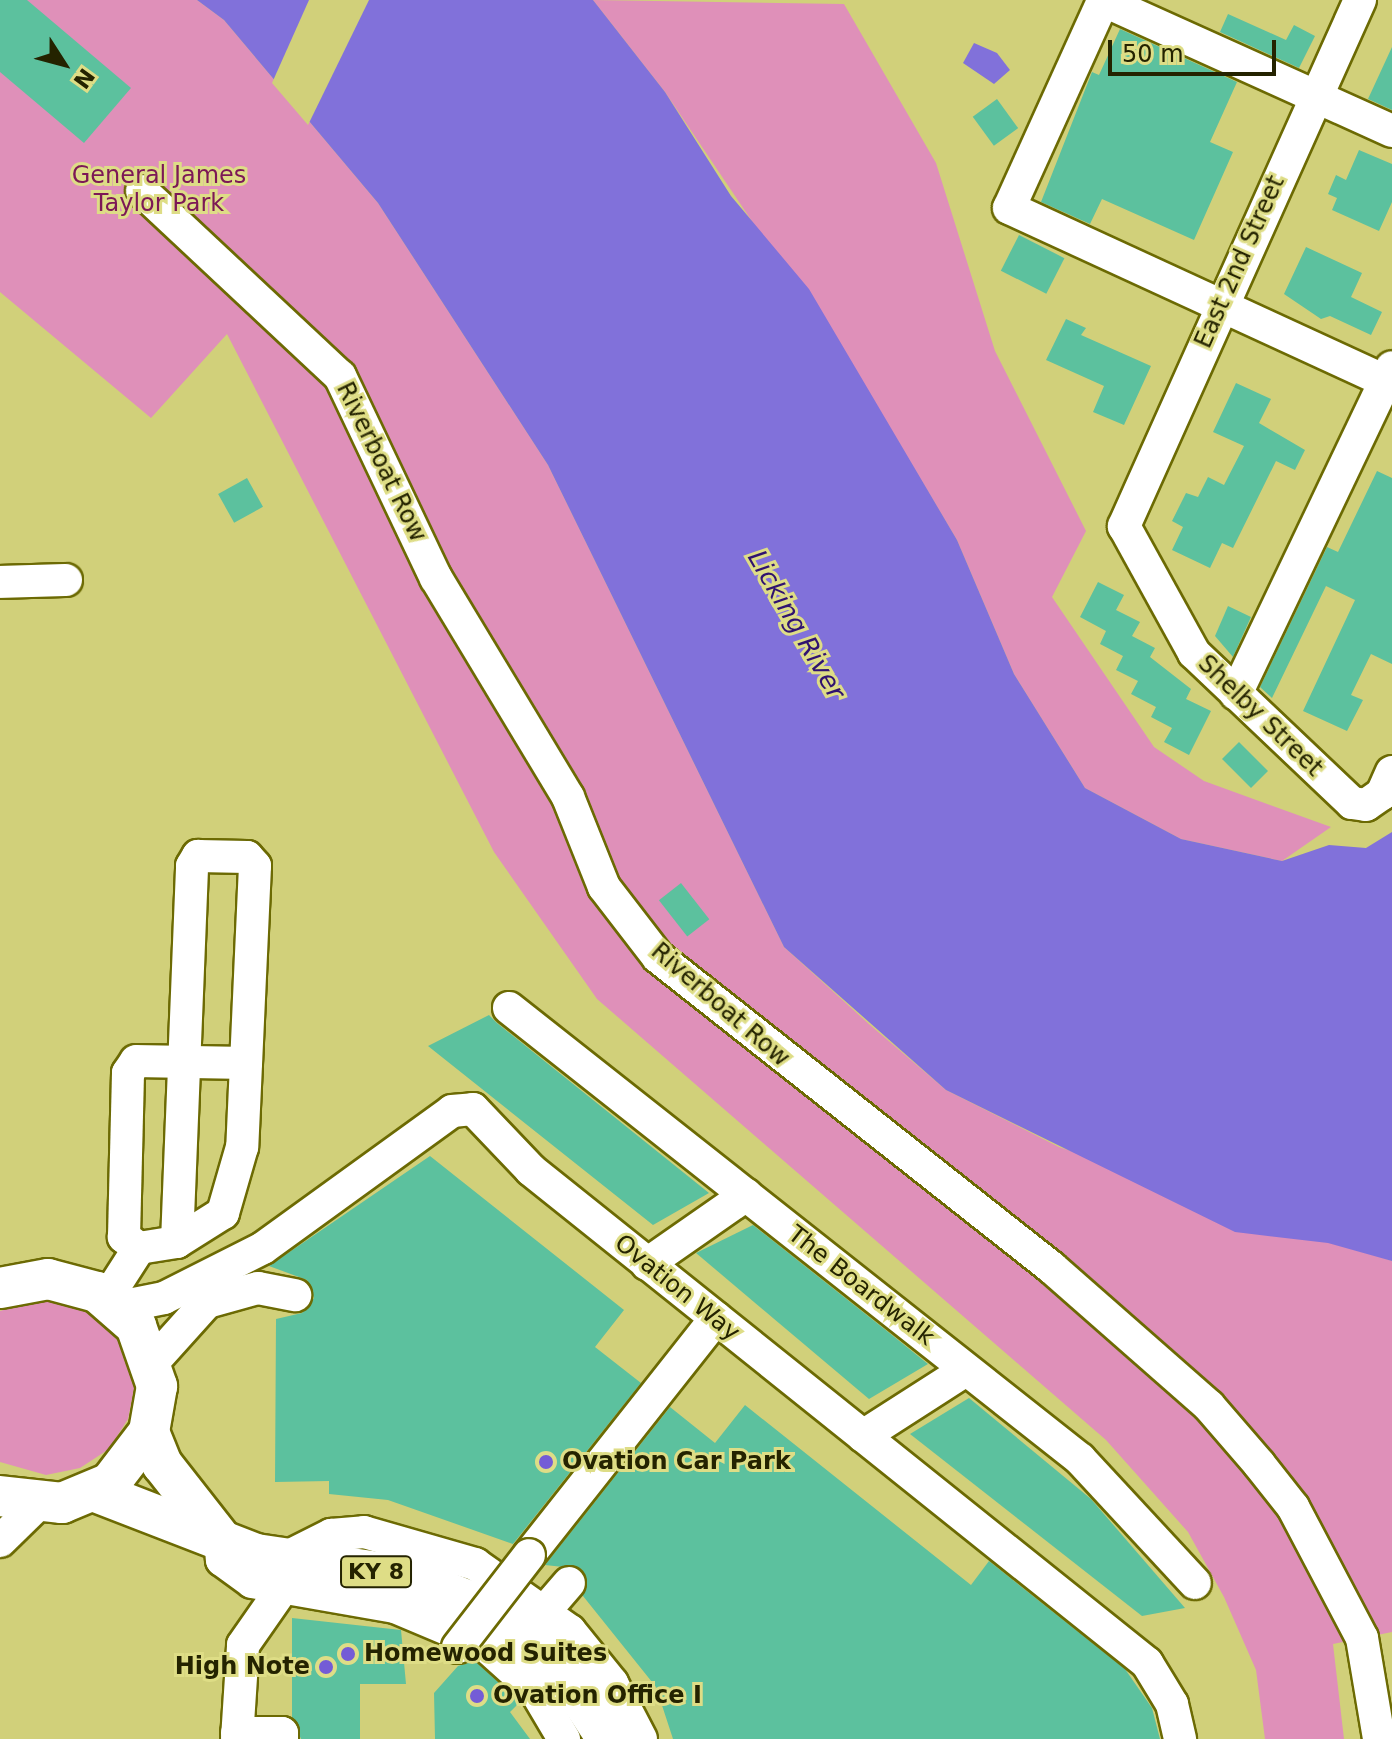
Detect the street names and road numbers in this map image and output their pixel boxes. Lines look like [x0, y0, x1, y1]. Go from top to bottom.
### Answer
street label: East 2nd Street [1189, 171, 1291, 353]
street label: Riverboat Row [330, 378, 432, 546]
street label: Shelby Street [1192, 649, 1328, 783]
street label: Riverboat Row [645, 937, 795, 1073]
street label: The Boardwalk [782, 1220, 940, 1352]
street label: Ovation Way [609, 1229, 745, 1347]
road number: KY 8 [340, 1554, 412, 1590]

